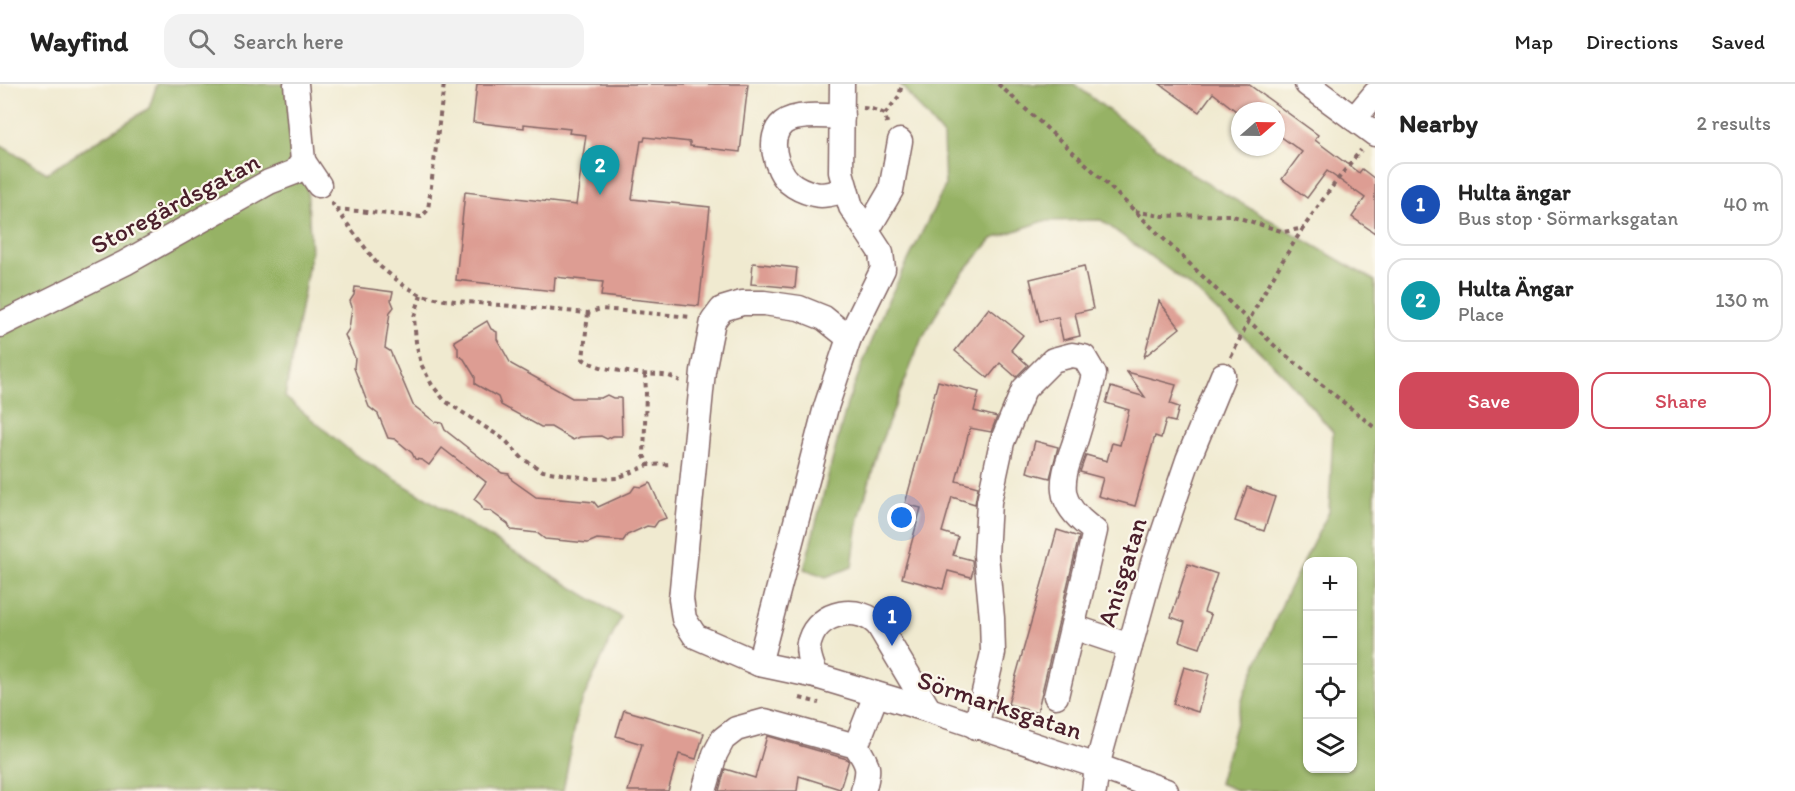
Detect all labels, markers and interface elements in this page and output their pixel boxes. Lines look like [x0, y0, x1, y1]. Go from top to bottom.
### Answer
search box [164, 14, 584, 68]
text: Wayfind [30, 24, 128, 58]
icon: search [185, 25, 218, 58]
text: Search here [233, 28, 344, 55]
text: Map [1515, 29, 1553, 54]
text: Directions [1586, 29, 1678, 54]
text: Saved [1711, 29, 1765, 54]
north arrow [1231, 102, 1285, 156]
text: Nearby [1399, 107, 1478, 139]
text: 2 results [1697, 111, 1771, 135]
street label: Storegårdsgatan [85, 145, 265, 261]
pin: 2 [580, 146, 620, 195]
text: Hulta ängar [1458, 179, 1571, 206]
text: 1 [1416, 192, 1425, 216]
text: 40 m [1723, 192, 1769, 216]
text: Bus stop · Sörmarksgatan [1458, 206, 1678, 230]
text: Hulta Ängar [1458, 275, 1573, 302]
text: 2 [1415, 288, 1426, 312]
text: 130 m [1715, 288, 1769, 312]
text: Place [1458, 302, 1504, 326]
button: Save [1399, 372, 1579, 429]
button: Share [1591, 372, 1771, 429]
your location [887, 503, 916, 532]
street label: Anisgatan [1090, 513, 1154, 631]
map controls [1303, 557, 1357, 773]
button: + [1303, 557, 1357, 611]
pin: 1 [872, 596, 912, 646]
button: − [1303, 611, 1357, 665]
street label: Sörmarksgatan [914, 663, 1087, 747]
button: locate [1303, 665, 1357, 719]
button: layers [1303, 719, 1357, 773]

